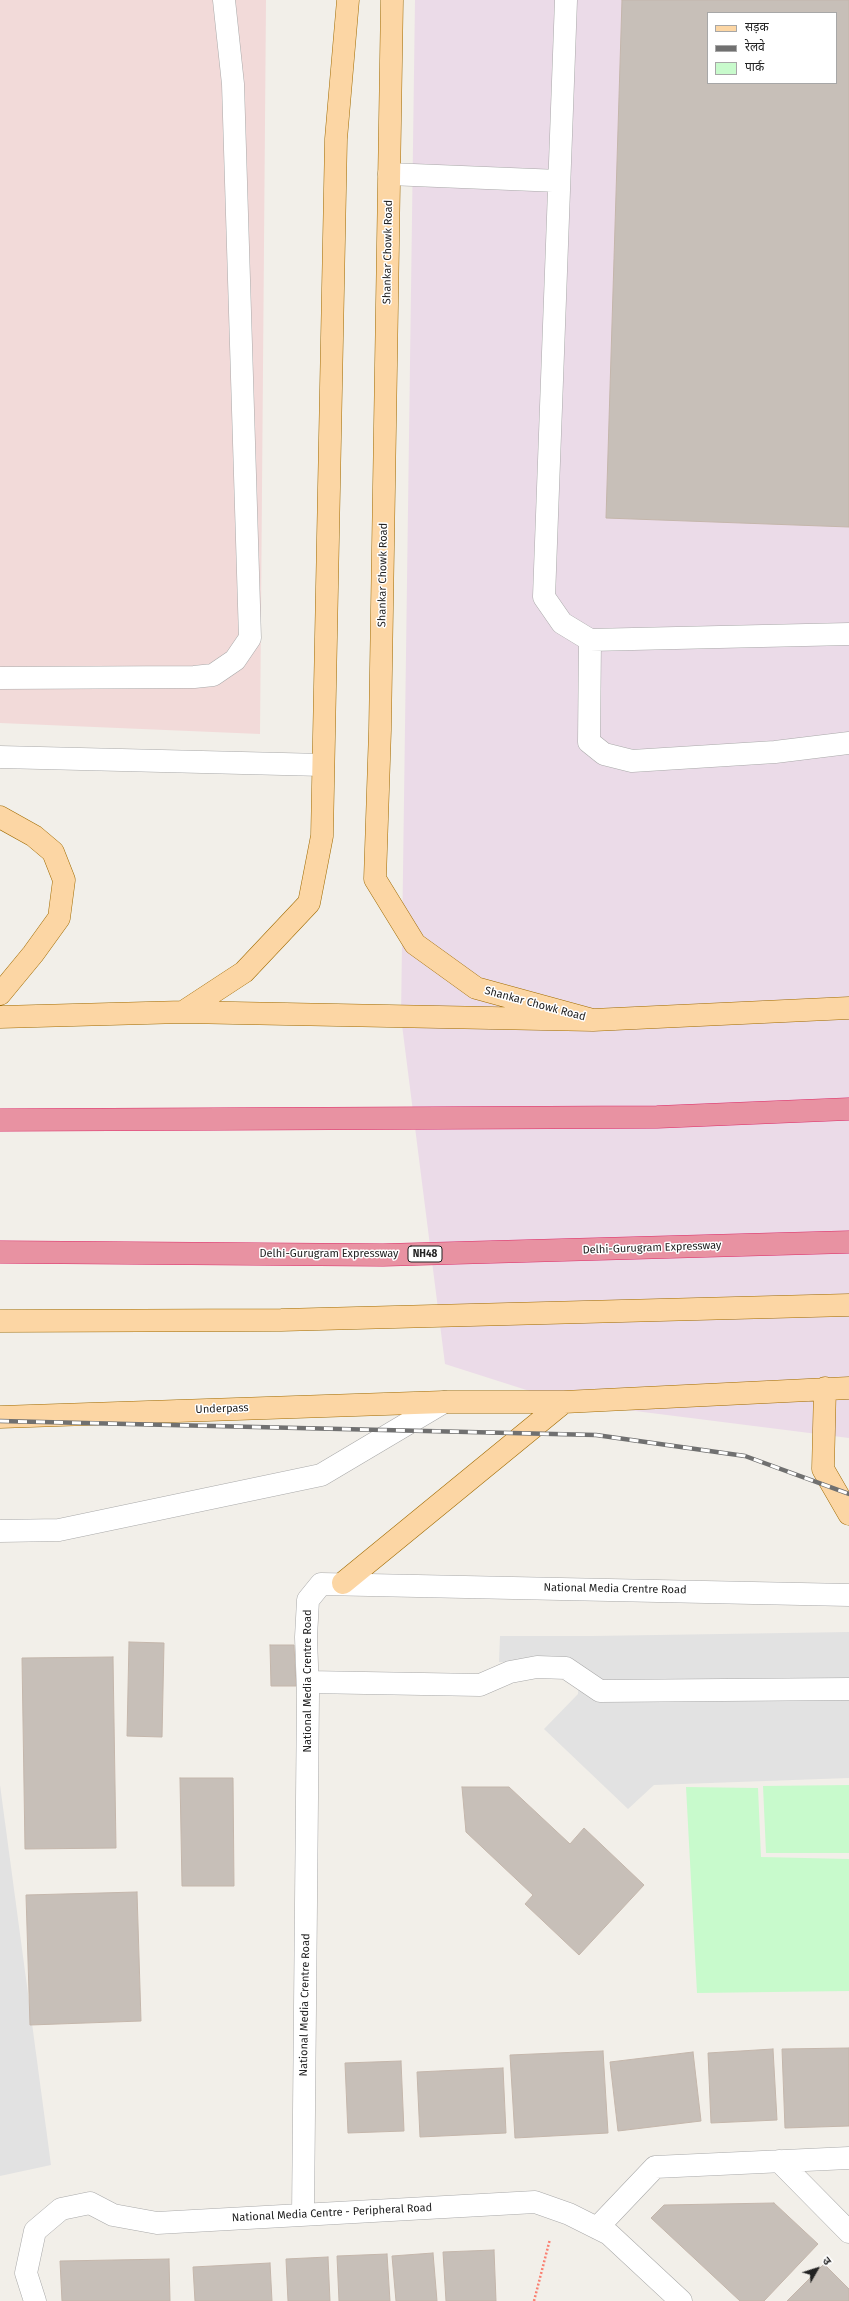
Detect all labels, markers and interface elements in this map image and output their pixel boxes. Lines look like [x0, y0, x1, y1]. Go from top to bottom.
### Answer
legend [707, 12, 837, 84]
text: सड़क [745, 20, 769, 34]
text: रेलवे [745, 40, 765, 54]
text: पार्क [745, 60, 764, 74]
street label: Shankar Chowk Road [380, 200, 396, 304]
street label: Shankar Chowk Road [375, 523, 391, 627]
street label: Shankar Chowk Road [483, 984, 587, 1024]
street label: Delhi-Gurugram Expressway [582, 1239, 722, 1257]
road number: NH48 [408, 1246, 442, 1262]
street label: Delhi-Gurugram Expressway [260, 1247, 398, 1261]
street label: Underpass [195, 1401, 249, 1417]
street label: National Media Crentre Road [543, 1581, 687, 1597]
street label: National Media Crentre Road [301, 1609, 315, 1753]
street label: National Media Crentre Road [297, 1933, 313, 2077]
street label: National Media Centre - Peripheral Road [231, 2201, 433, 2225]
north arrow [797, 2249, 837, 2289]
text: उ [820, 2255, 834, 2268]

